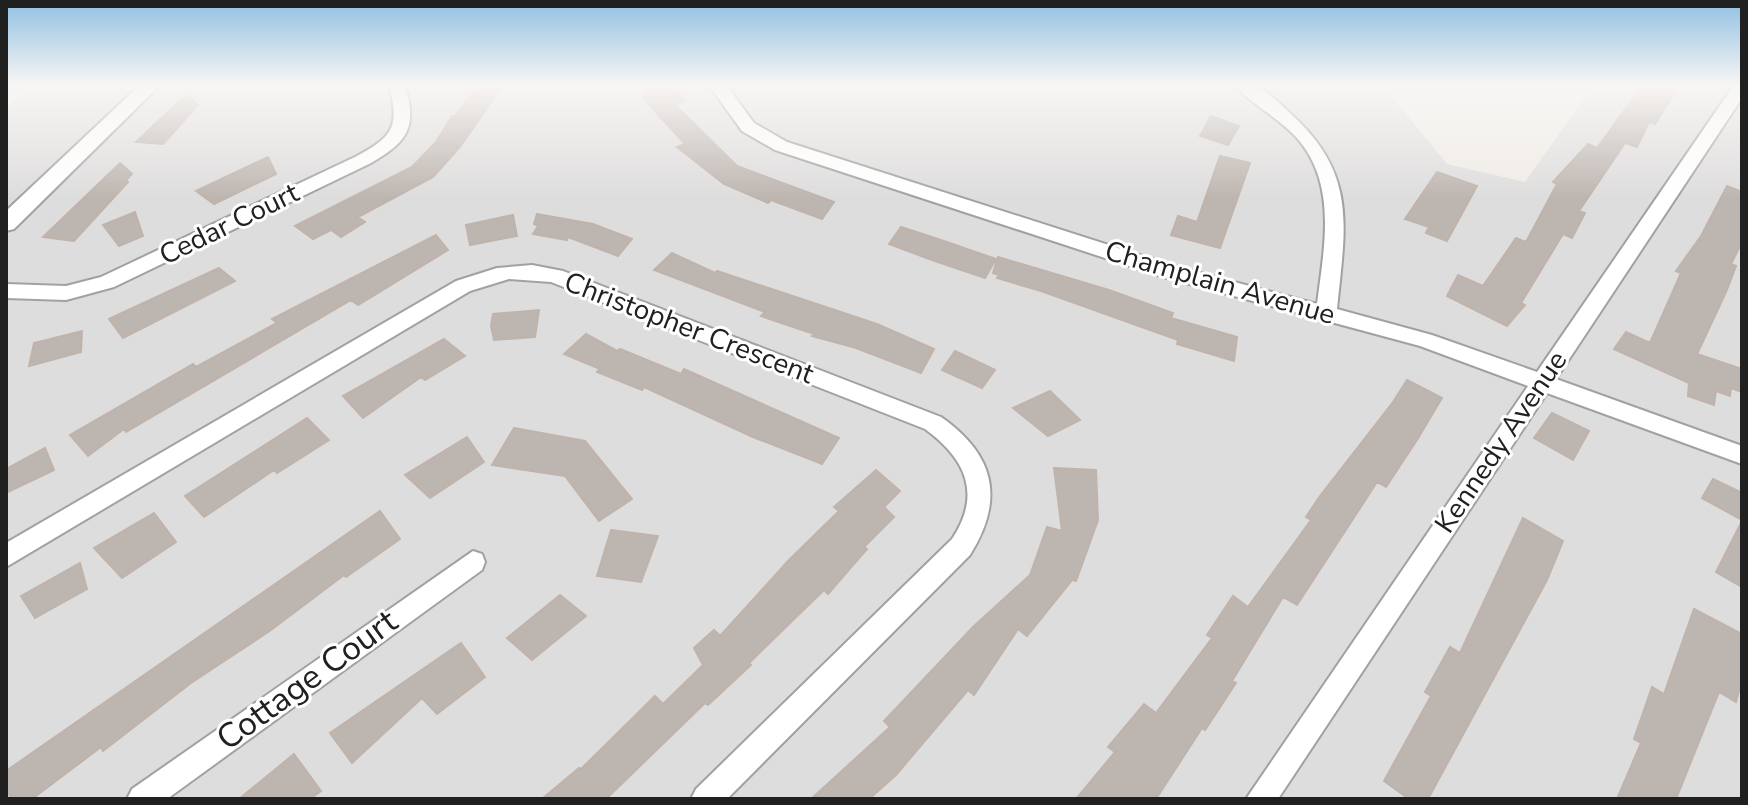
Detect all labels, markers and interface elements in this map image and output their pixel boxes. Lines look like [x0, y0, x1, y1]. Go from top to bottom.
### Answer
street label: Cedar Court [153, 174, 305, 274]
street label: Champlain Avenue [1100, 232, 1340, 334]
street label: Christopher Crescent [559, 263, 819, 393]
street label: Kennedy Avenue [1426, 344, 1576, 540]
street label: Cottage Court [207, 598, 408, 761]

